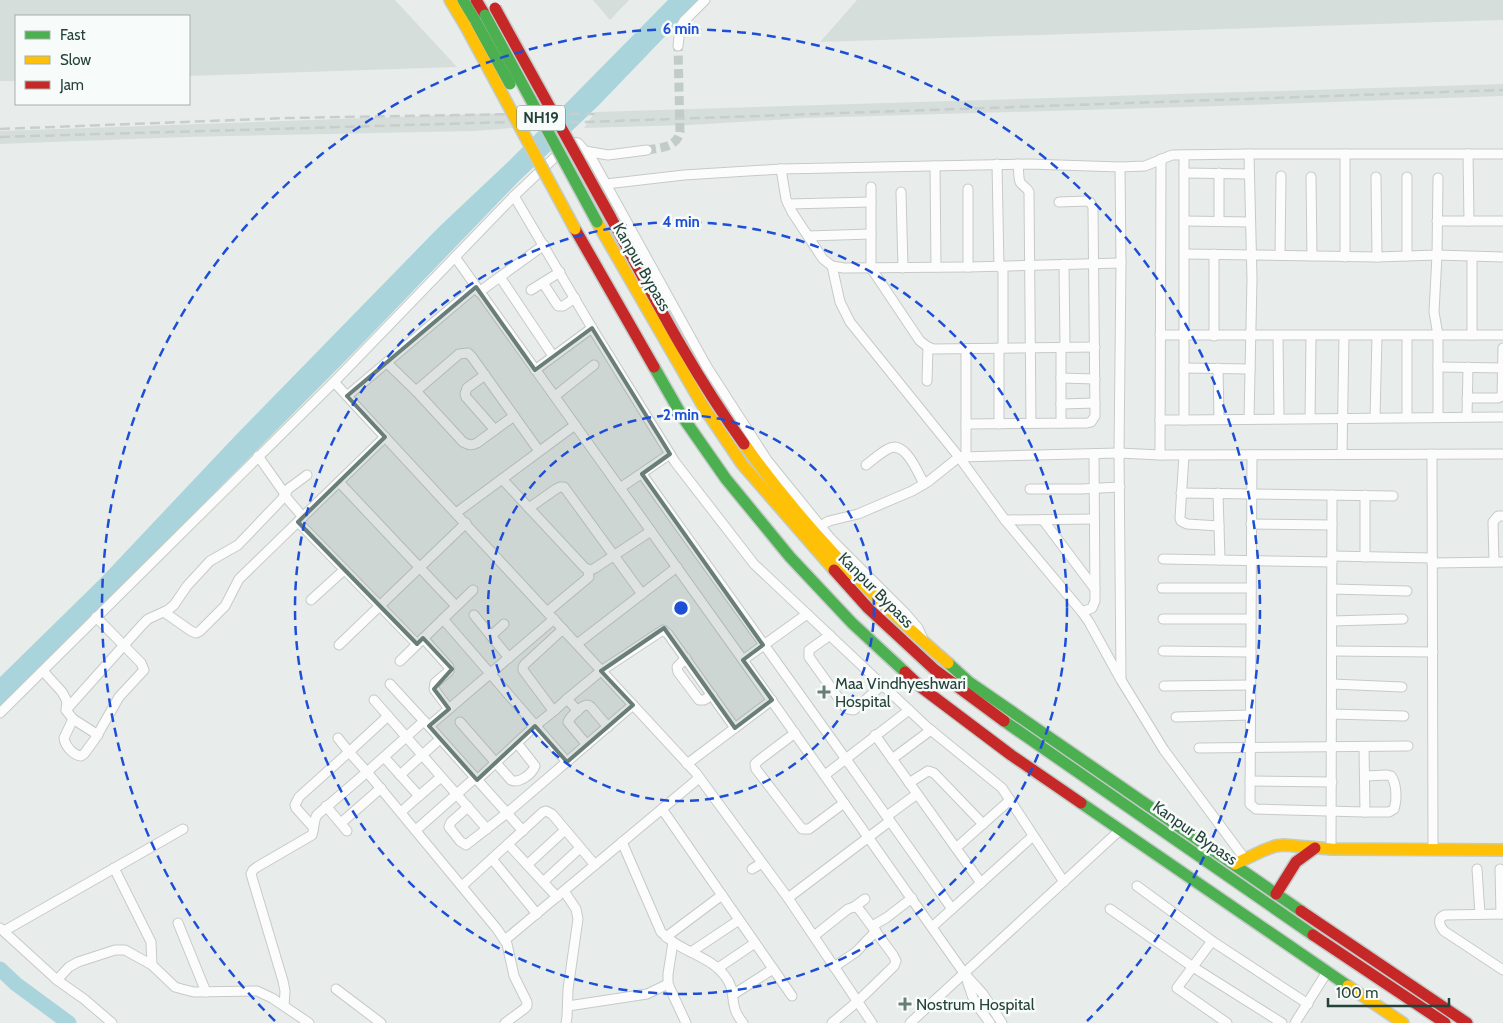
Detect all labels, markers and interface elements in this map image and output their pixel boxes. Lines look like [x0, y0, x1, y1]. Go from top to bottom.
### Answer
legend [15, 15, 190, 105]
text: 6 min [663, 20, 699, 38]
text: Fast [60, 26, 85, 44]
text: Slow [60, 51, 91, 69]
text: Jam [59, 76, 84, 94]
road number: NH19 [517, 106, 565, 130]
text: 4 min [662, 213, 700, 231]
street label: Kanpur Bypass [609, 219, 675, 315]
text: 2 min [663, 406, 699, 424]
street label: Kanpur Bypass [834, 548, 918, 632]
centre of rings [672, 599, 690, 617]
place label: Maa Vindhyeshwari Hospital [835, 674, 966, 711]
marker: Maa Vindhyeshwari Hospital [817, 685, 831, 699]
street label: Kanpur Bypass [1149, 797, 1241, 869]
scale bar [1328, 976, 1449, 1008]
text: 100 m [1336, 984, 1378, 1002]
place label: Nostrum Hospital [916, 995, 1035, 1014]
marker: Nostrum Hospital [898, 997, 912, 1011]

